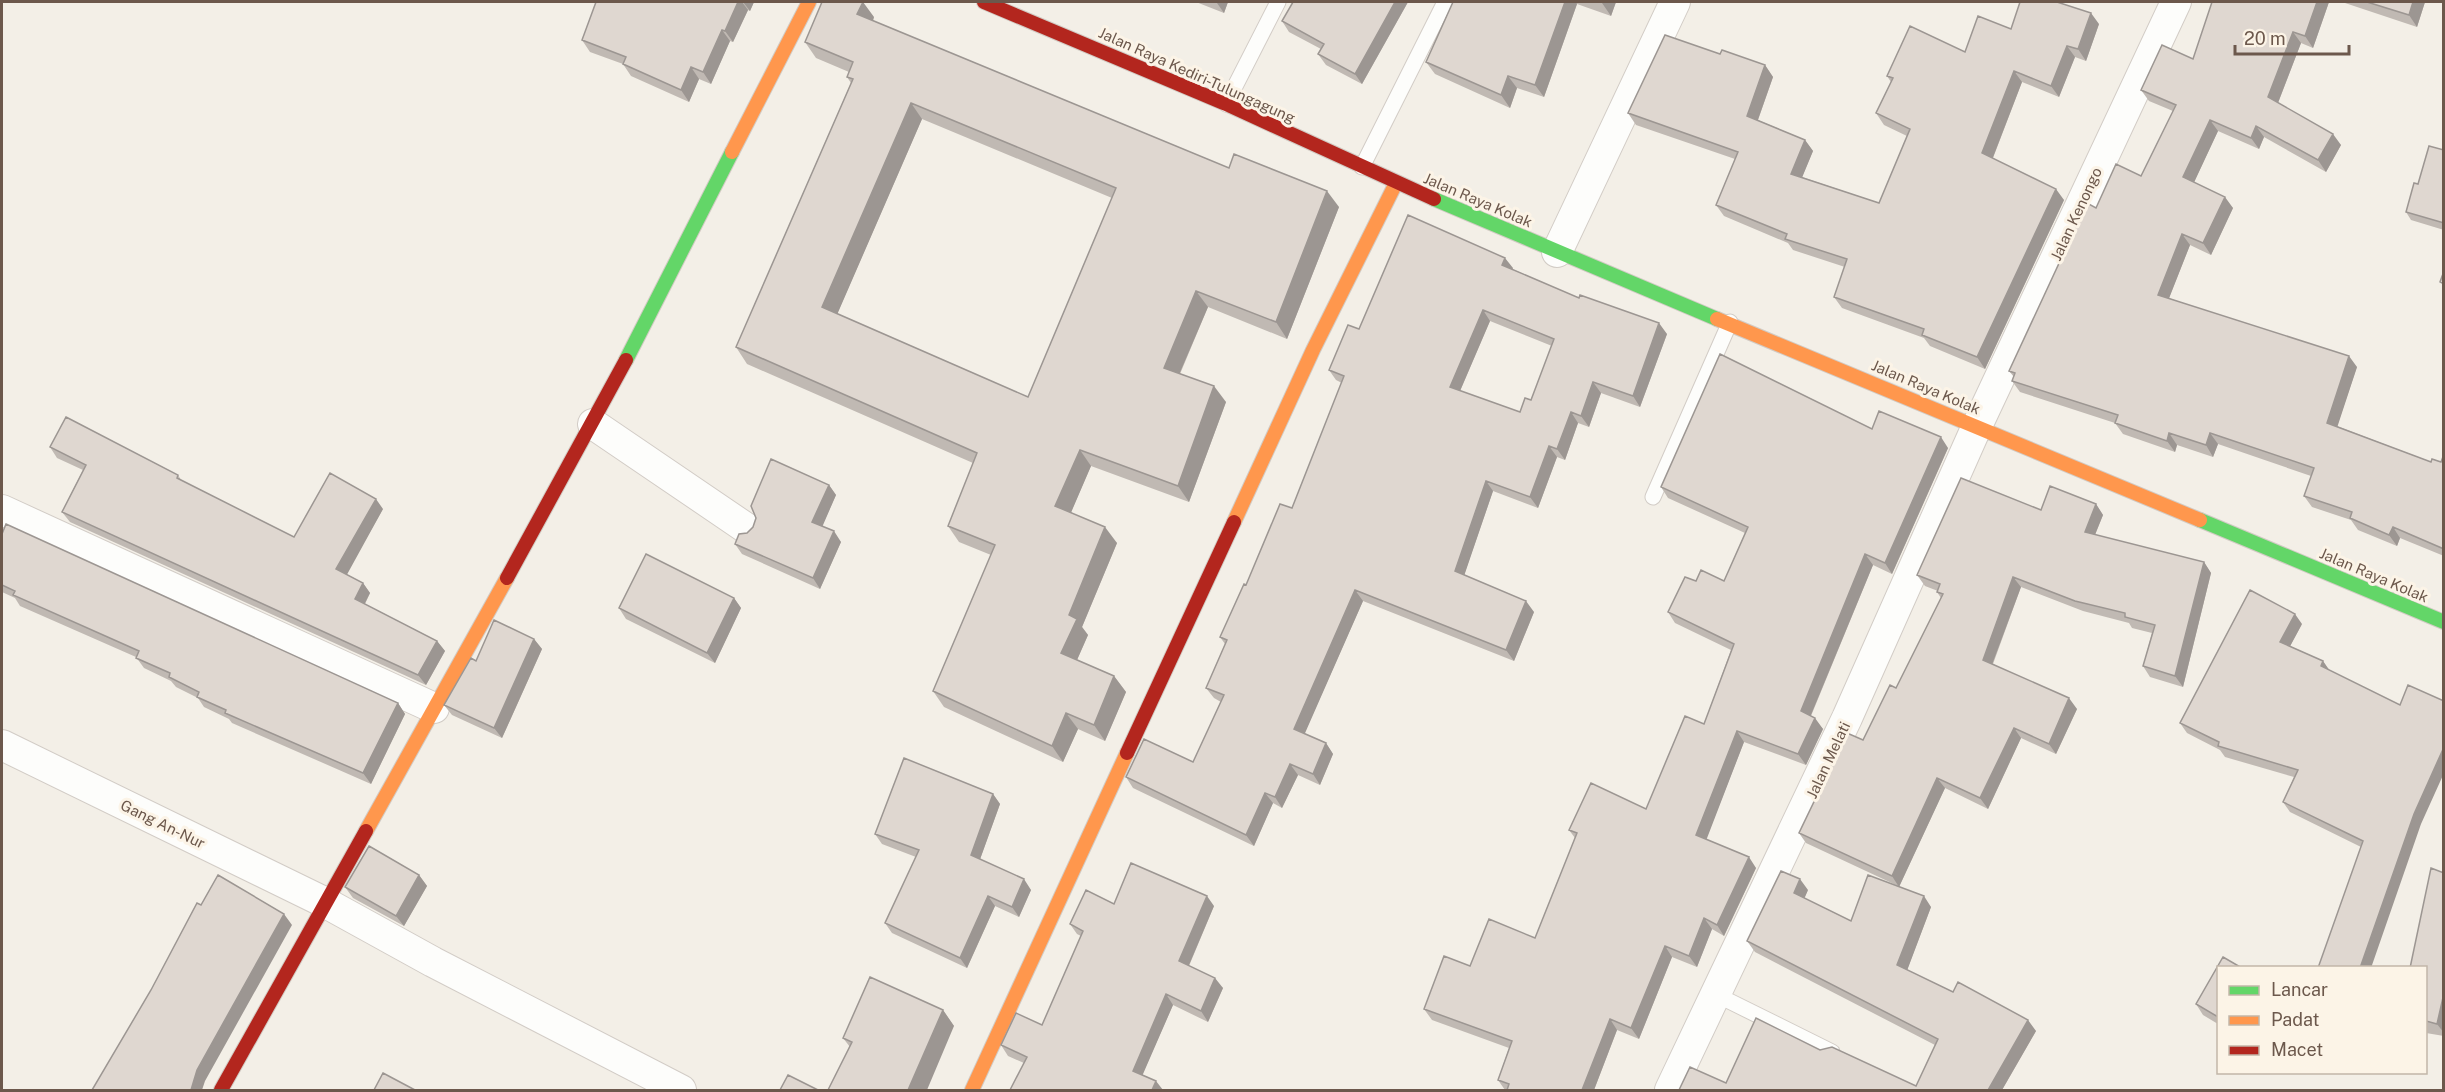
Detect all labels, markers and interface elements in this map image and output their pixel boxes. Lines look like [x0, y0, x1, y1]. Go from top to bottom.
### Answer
scale bar [2235, 18, 2349, 56]
street label: Jalan Raya Kediri-Tulungagung [1096, 24, 1298, 126]
text: 20 m [2244, 28, 2286, 49]
street label: Jalan Kenongo [2047, 165, 2105, 263]
street label: Jalan Raya Kolak [1421, 169, 1535, 231]
street label: Jalan Raya Kolak [1869, 356, 1983, 418]
street label: Jalan Raya Kolak [2317, 544, 2431, 606]
street label: Jalan Melati [1803, 719, 1853, 801]
street label: Gang An-Nur [118, 796, 208, 852]
legend [2217, 966, 2427, 1074]
text: Lancar [2271, 979, 2328, 1000]
text: Padat [2271, 1009, 2320, 1030]
text: Macet [2271, 1039, 2323, 1060]

